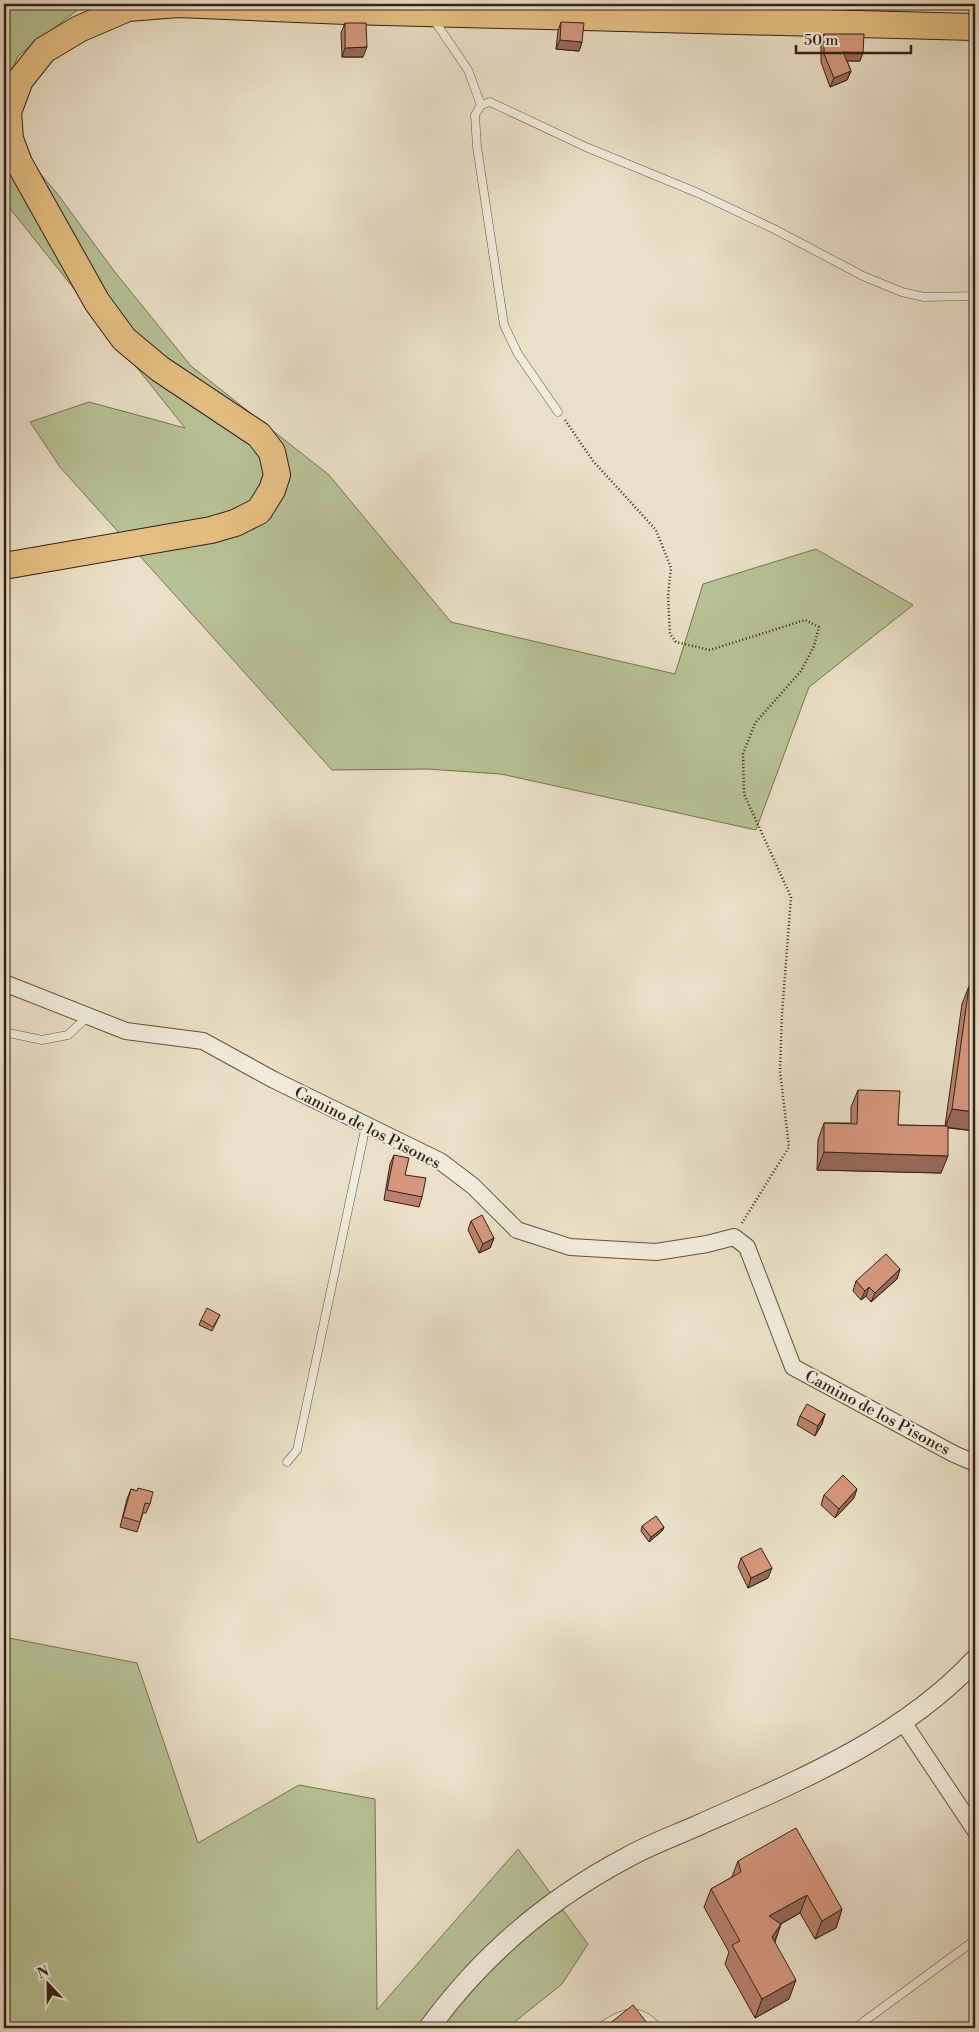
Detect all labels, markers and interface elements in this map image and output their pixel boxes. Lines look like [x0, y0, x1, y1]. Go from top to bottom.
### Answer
scale bar [796, 22, 912, 54]
text: 50 m [804, 31, 838, 50]
street label: Camino de los Pisones [291, 1082, 444, 1173]
street label: Camino de los Pisones [802, 1366, 954, 1460]
north arrow [22, 1960, 72, 2010]
text: N [35, 1962, 52, 1983]

